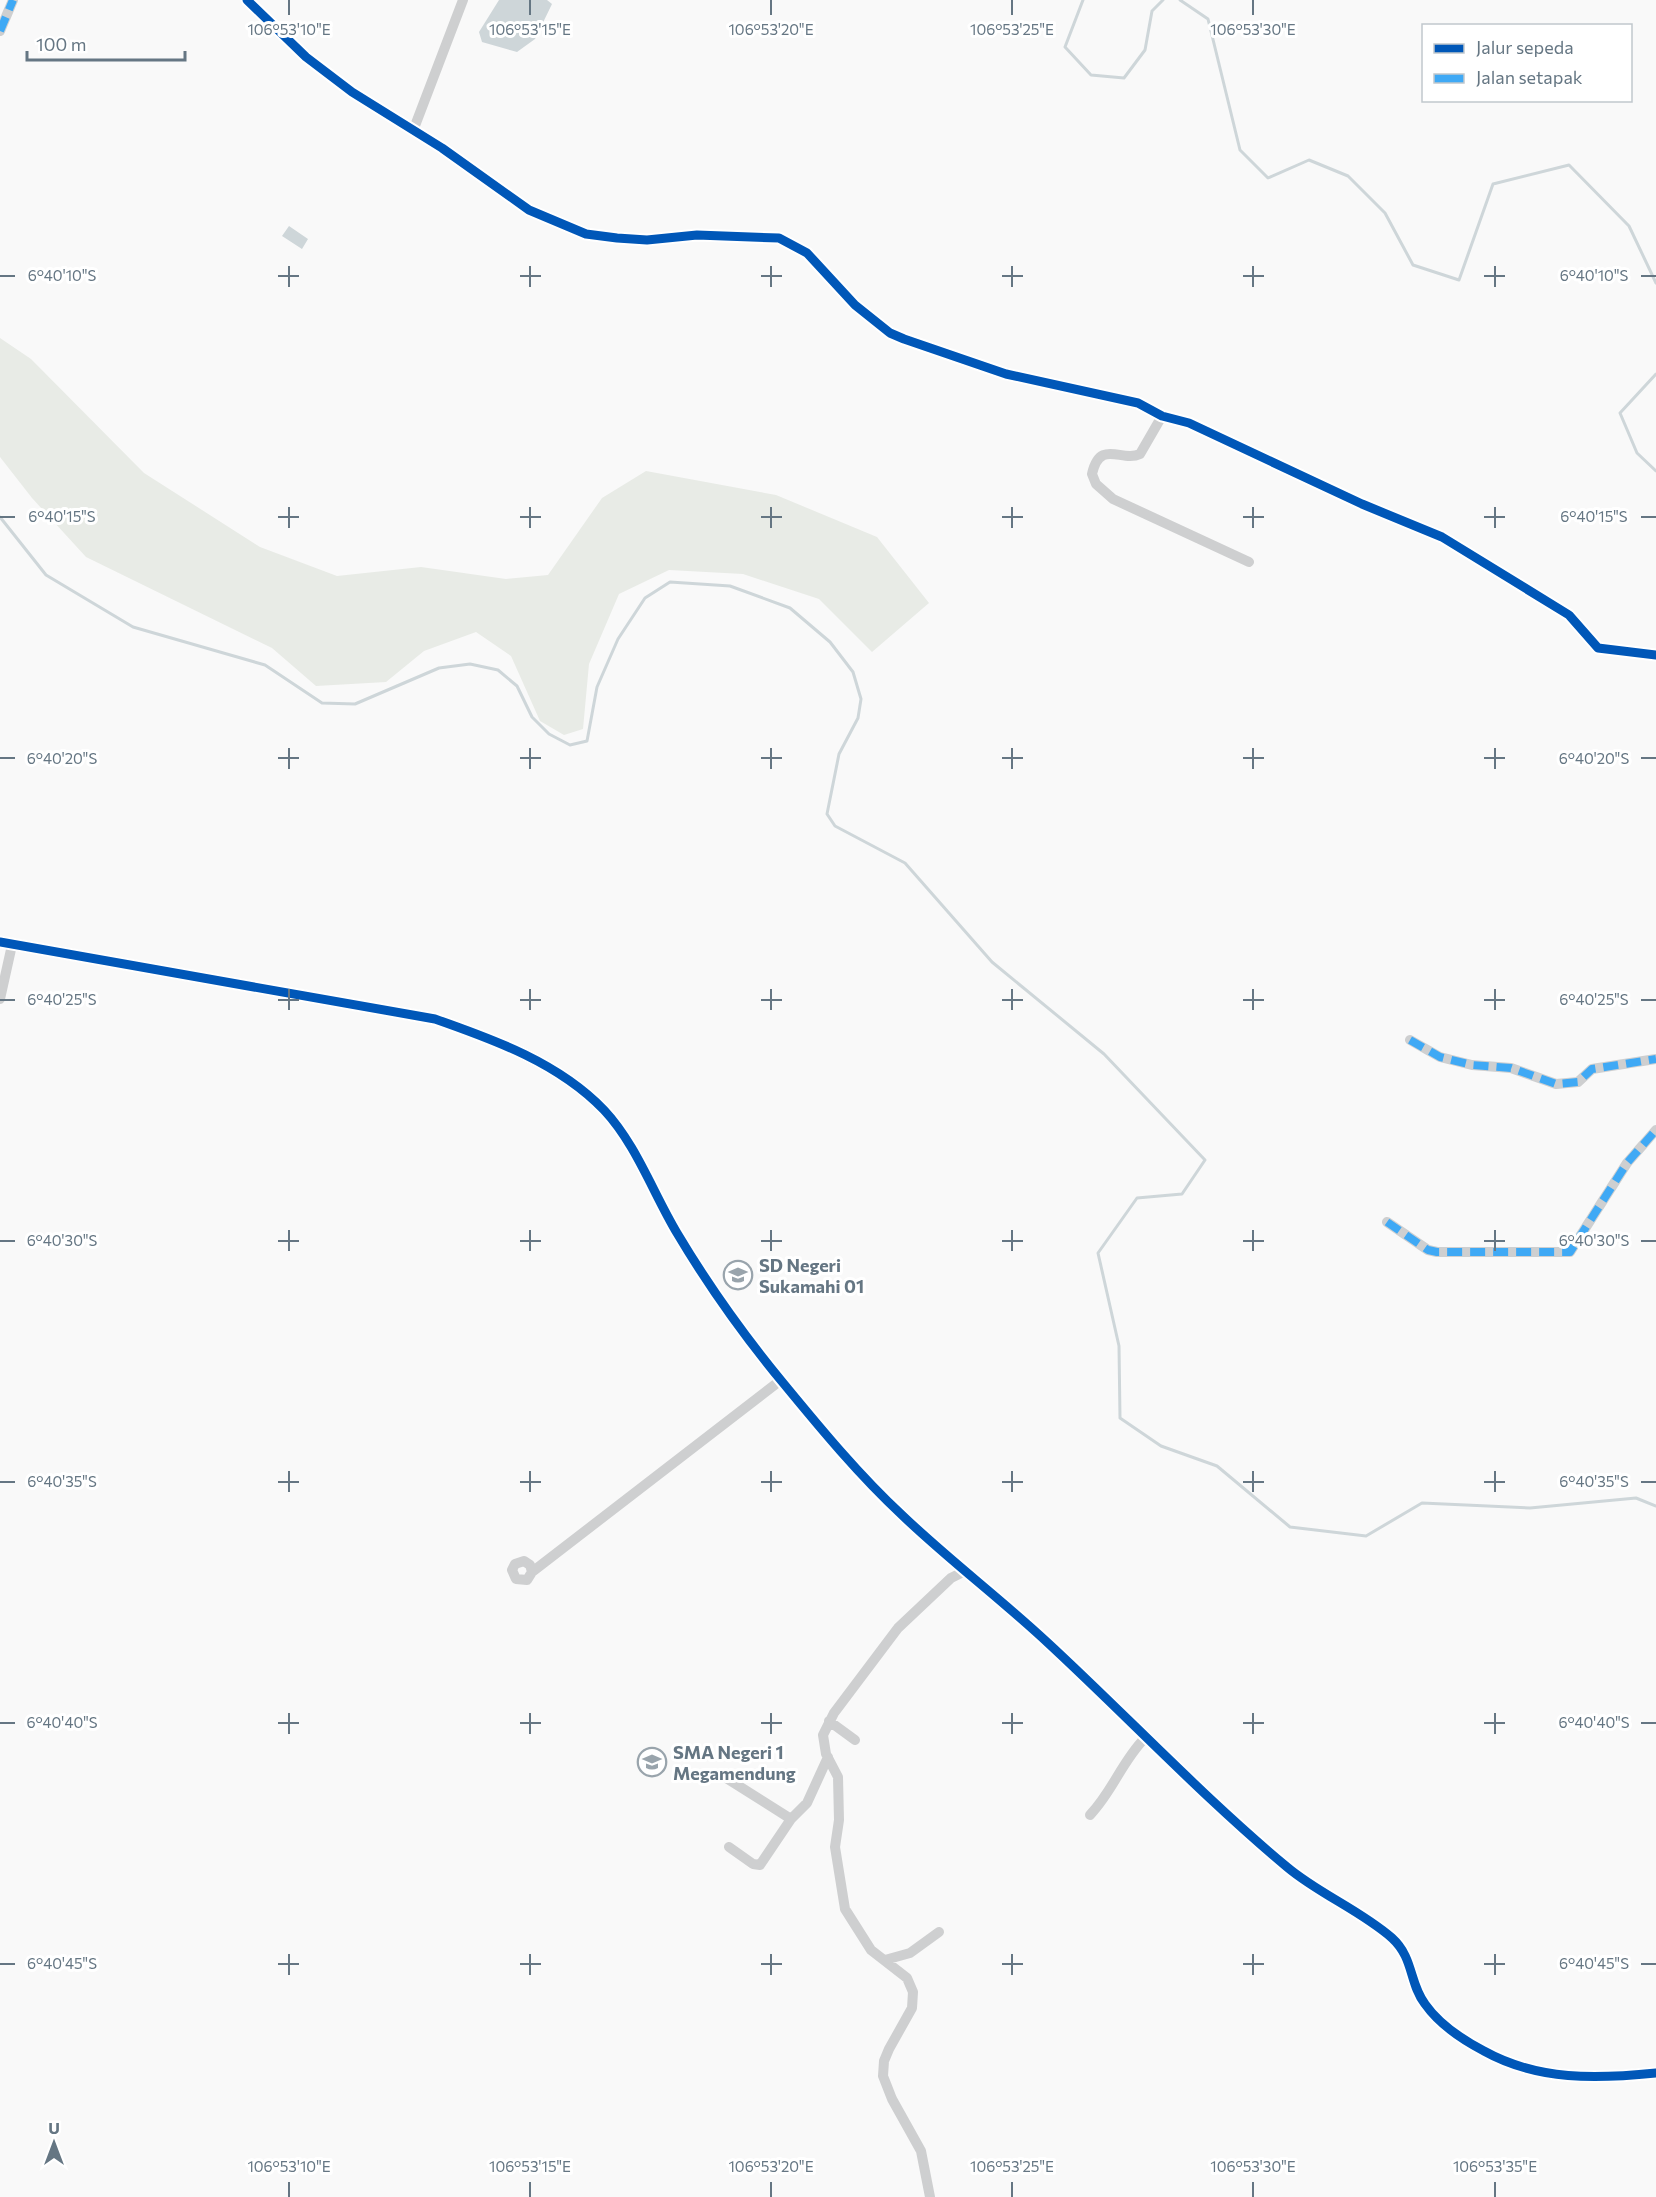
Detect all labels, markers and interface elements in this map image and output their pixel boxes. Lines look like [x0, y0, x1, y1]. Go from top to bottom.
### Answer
text: 106°53'10"E [247, 20, 331, 38]
text: 106°53'15"E [489, 20, 571, 38]
text: 106°53'20"E [728, 20, 814, 38]
text: 106°53'25"E [970, 20, 1054, 38]
text: 106°53'30"E [1210, 20, 1296, 38]
scale bar [27, 24, 184, 62]
legend [1422, 24, 1632, 102]
text: 100 m [36, 33, 86, 55]
text: Jalur sepeda [1476, 36, 1574, 58]
text: Jalan setapak [1476, 66, 1583, 88]
text: 6°40'10"S [28, 266, 96, 284]
text: 6°40'10"S [1560, 266, 1628, 284]
text: 6°40'15"S [28, 507, 96, 525]
text: 6°40'15"S [1560, 507, 1628, 525]
text: 6°40'20"S [27, 749, 97, 767]
text: 6°40'20"S [1559, 749, 1629, 767]
text: 6°40'25"S [27, 990, 97, 1008]
text: 6°40'25"S [1559, 990, 1629, 1008]
text: 6°40'30"S [27, 1231, 98, 1249]
text: 6°40'30"S [1559, 1231, 1630, 1249]
place label: SD Negeri Sukamahi 01 [759, 1254, 864, 1297]
school or university icon: SD Negeri Sukamahi 01 [722, 1259, 754, 1291]
text: 6°40'35"S [27, 1472, 97, 1490]
text: 6°40'35"S [1559, 1472, 1629, 1490]
text: 6°40'40"S [26, 1713, 98, 1731]
text: 6°40'40"S [1558, 1713, 1630, 1731]
place label: SMA Negeri 1 Megamendung [673, 1741, 796, 1784]
school or university icon: SMA Negeri 1 Megamendung [636, 1746, 668, 1778]
text: 6°40'45"S [27, 1954, 97, 1972]
text: 6°40'45"S [1559, 1954, 1629, 1972]
north arrow [24, 2113, 84, 2173]
text: U [48, 2118, 60, 2137]
text: 106°53'10"E [247, 2157, 331, 2175]
text: 106°53'15"E [489, 2157, 571, 2175]
text: 106°53'20"E [728, 2157, 814, 2175]
text: 106°53'25"E [970, 2157, 1054, 2175]
text: 106°53'30"E [1210, 2157, 1296, 2175]
text: 106°53'35"E [1453, 2157, 1537, 2175]

